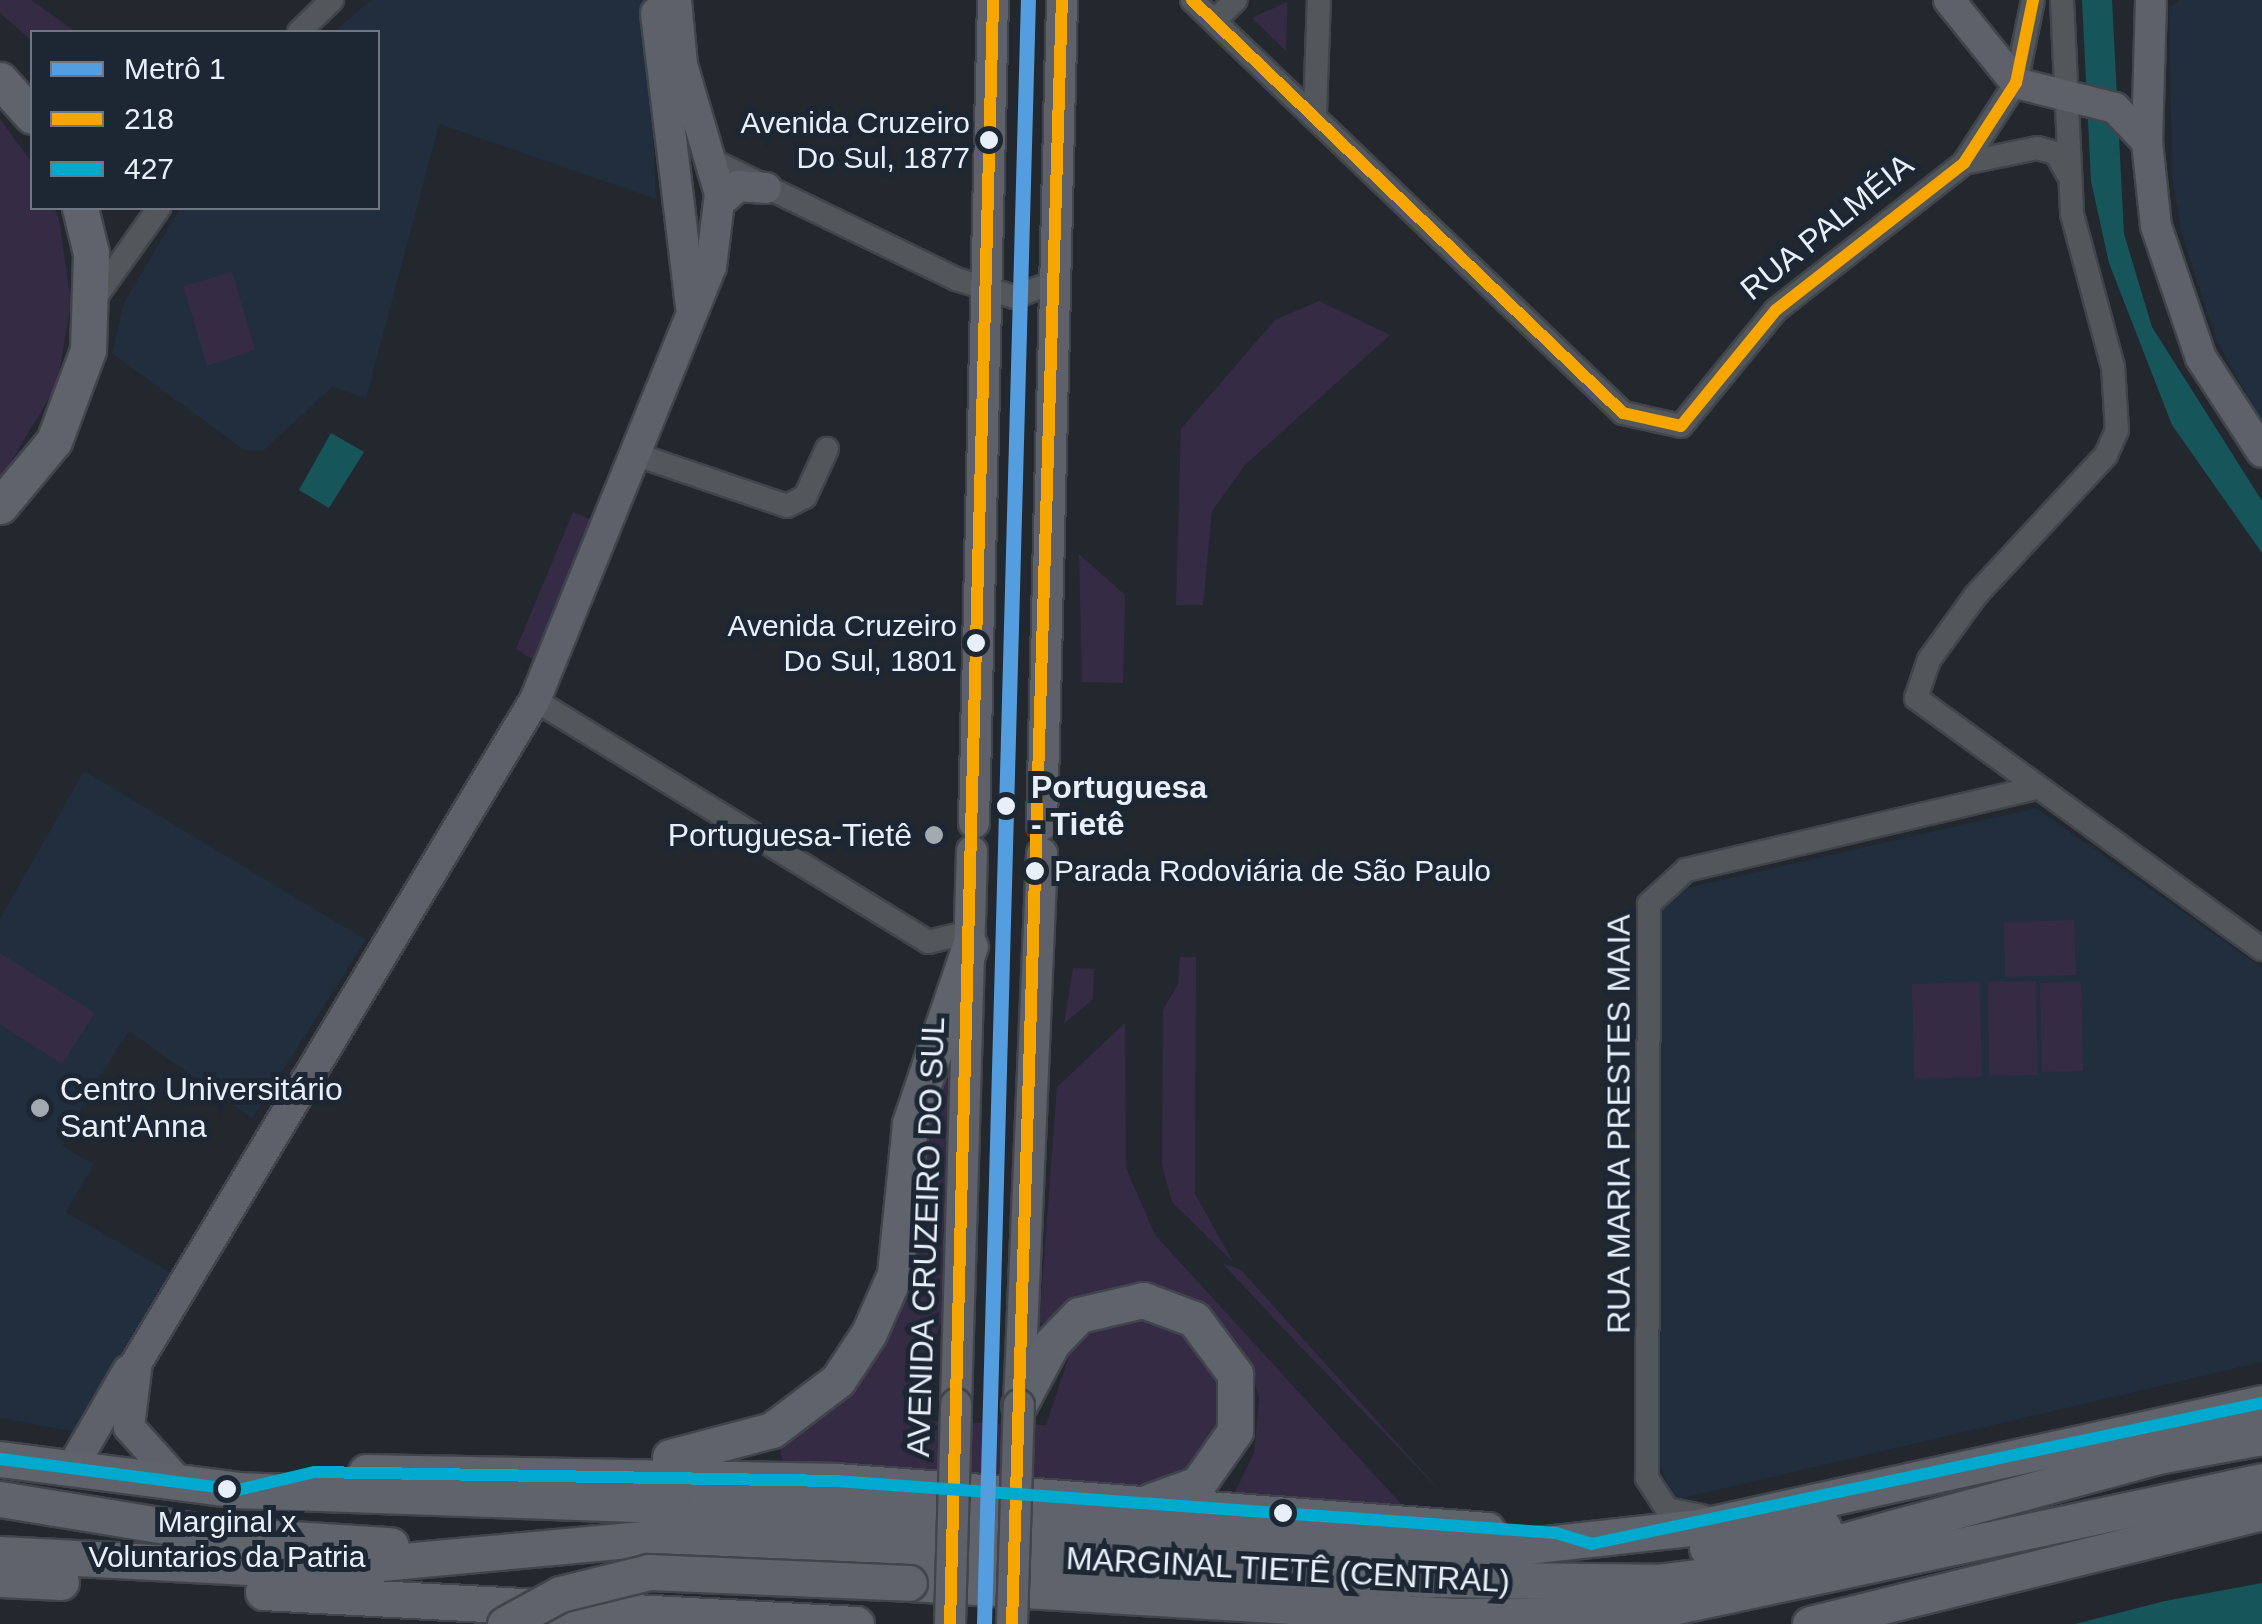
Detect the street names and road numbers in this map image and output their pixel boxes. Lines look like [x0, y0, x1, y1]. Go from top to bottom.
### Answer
street label: RUA PALMÉIA [1732, 145, 1922, 309]
street label: RUA MARIA PRESTES MAIA [1600, 912, 1638, 1336]
street label: AVENIDA CRUZEIRO DO SUL [899, 1015, 953, 1459]
street label: MARGINAL TIETÊ (CENTRAL) [1064, 1539, 1512, 1601]

